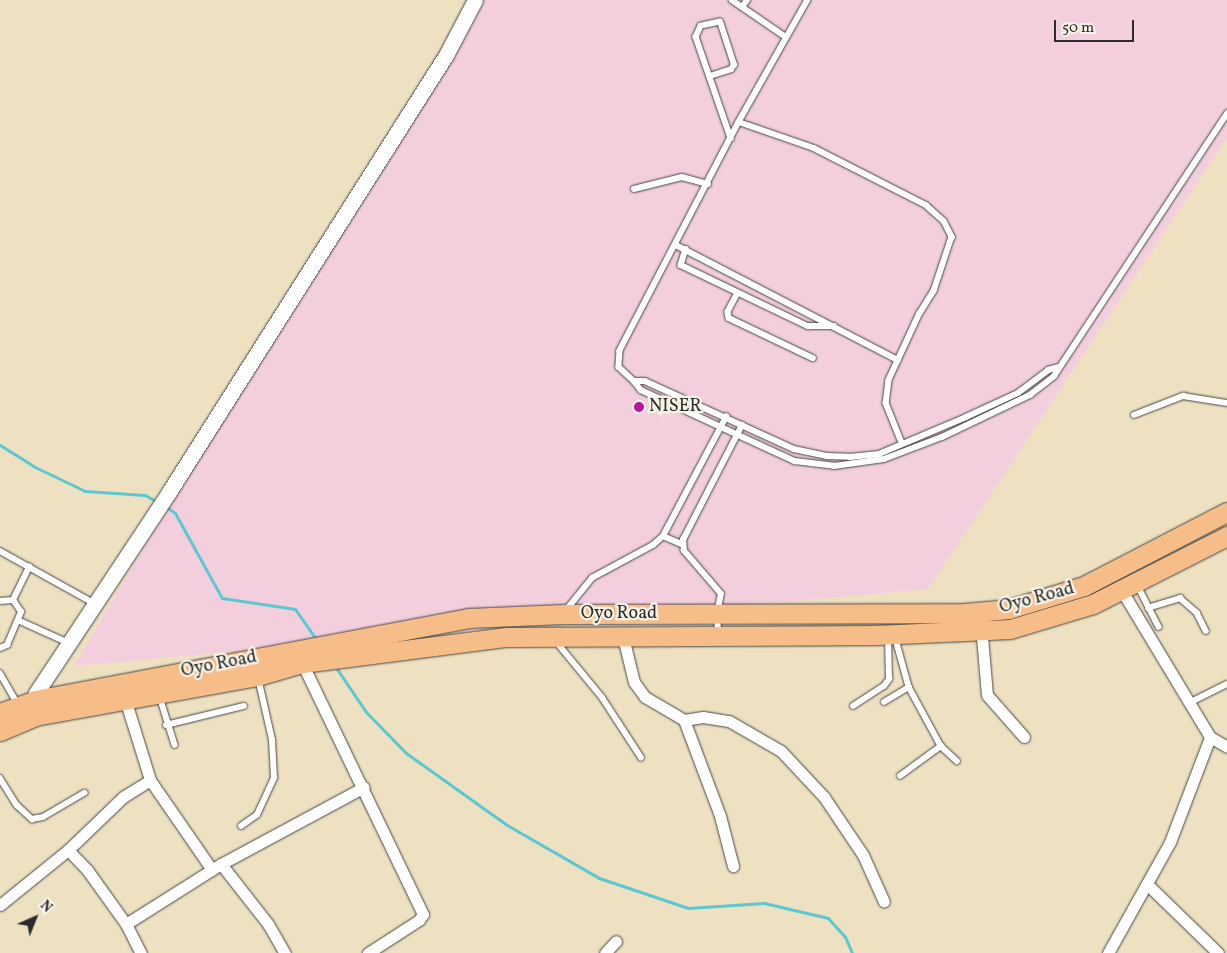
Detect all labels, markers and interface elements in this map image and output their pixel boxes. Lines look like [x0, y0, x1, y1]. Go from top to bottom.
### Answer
scale bar [1057, 10, 1137, 42]
text: 50 m [1062, 18, 1094, 39]
place label: NISER [649, 396, 702, 418]
marker: NISER [633, 401, 645, 413]
street label: Oyo Road [997, 579, 1077, 619]
street label: Oyo Road [581, 603, 657, 625]
street label: Oyo Road [179, 647, 259, 683]
north arrow [10, 893, 60, 943]
text: N [36, 896, 56, 917]

